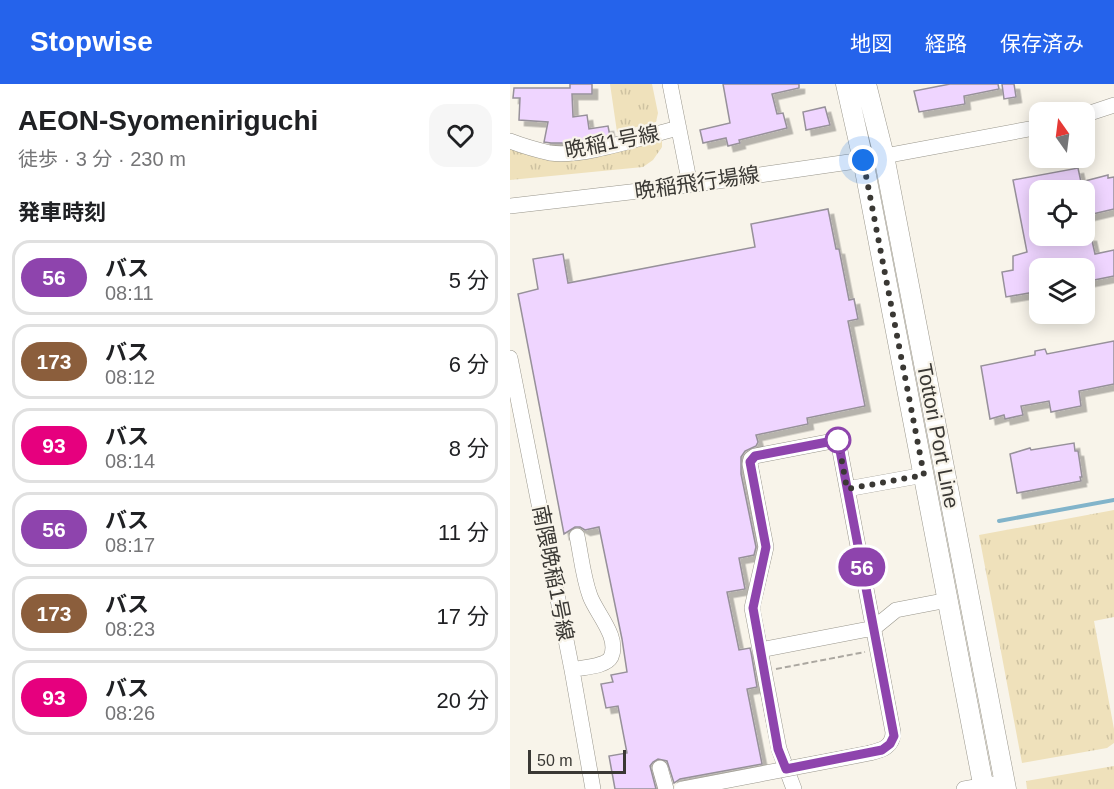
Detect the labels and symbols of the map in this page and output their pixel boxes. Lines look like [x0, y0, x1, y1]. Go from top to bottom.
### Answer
north arrow [1029, 102, 1095, 168]
street label: 晩稲1号線 [563, 121, 661, 162]
your location [848, 145, 878, 175]
street label: 晩稲飛行場線 [633, 162, 761, 203]
street label: Tottori Port Line [913, 362, 964, 510]
unlabelled marker [825, 427, 851, 453]
street label: 南隈晩稲1号線 [529, 503, 578, 643]
line badge: 56 [835, 548, 889, 586]
scale bar [528, 747, 626, 774]

